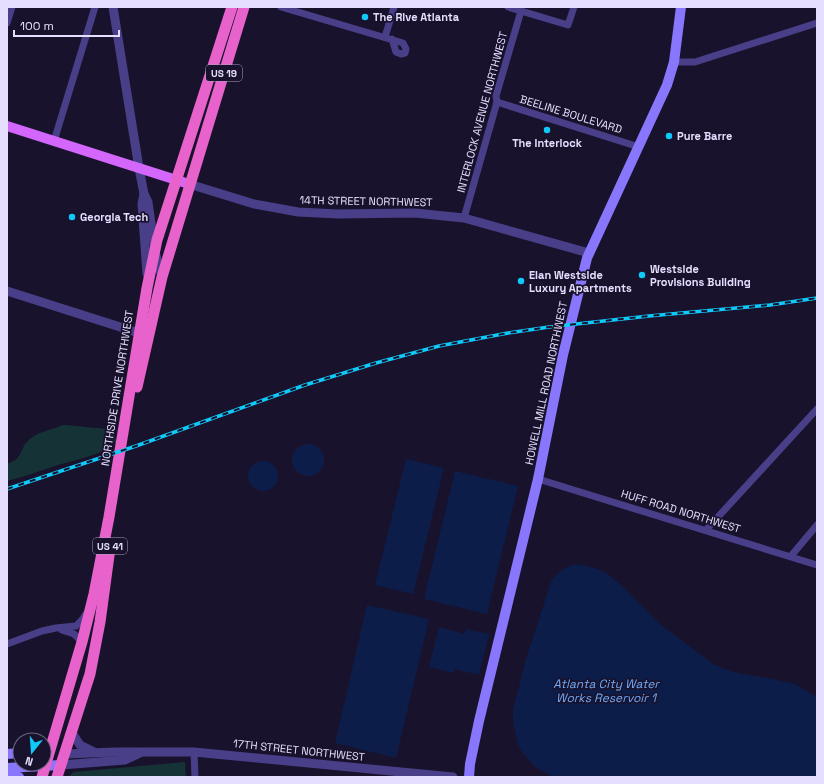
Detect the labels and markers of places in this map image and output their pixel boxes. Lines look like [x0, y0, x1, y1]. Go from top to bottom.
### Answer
place label: The Rive Atlanta [373, 10, 460, 24]
marker: The Rive Atlanta [360, 12, 370, 22]
marker: The Interlock [542, 125, 552, 135]
place label: Pure Barre [677, 129, 732, 143]
marker: Pure Barre [664, 131, 674, 141]
place label: The Interlock [512, 136, 583, 150]
place label: Georgia Tech [80, 210, 149, 224]
marker: Georgia Tech [67, 212, 77, 222]
place label: Westside Provisions Building [650, 262, 751, 289]
place label: Elan Westside Luxury Apartments [529, 268, 632, 295]
marker: Westside Provisions Building [637, 270, 647, 280]
marker: Elan Westside Luxury Apartments [516, 276, 526, 286]

